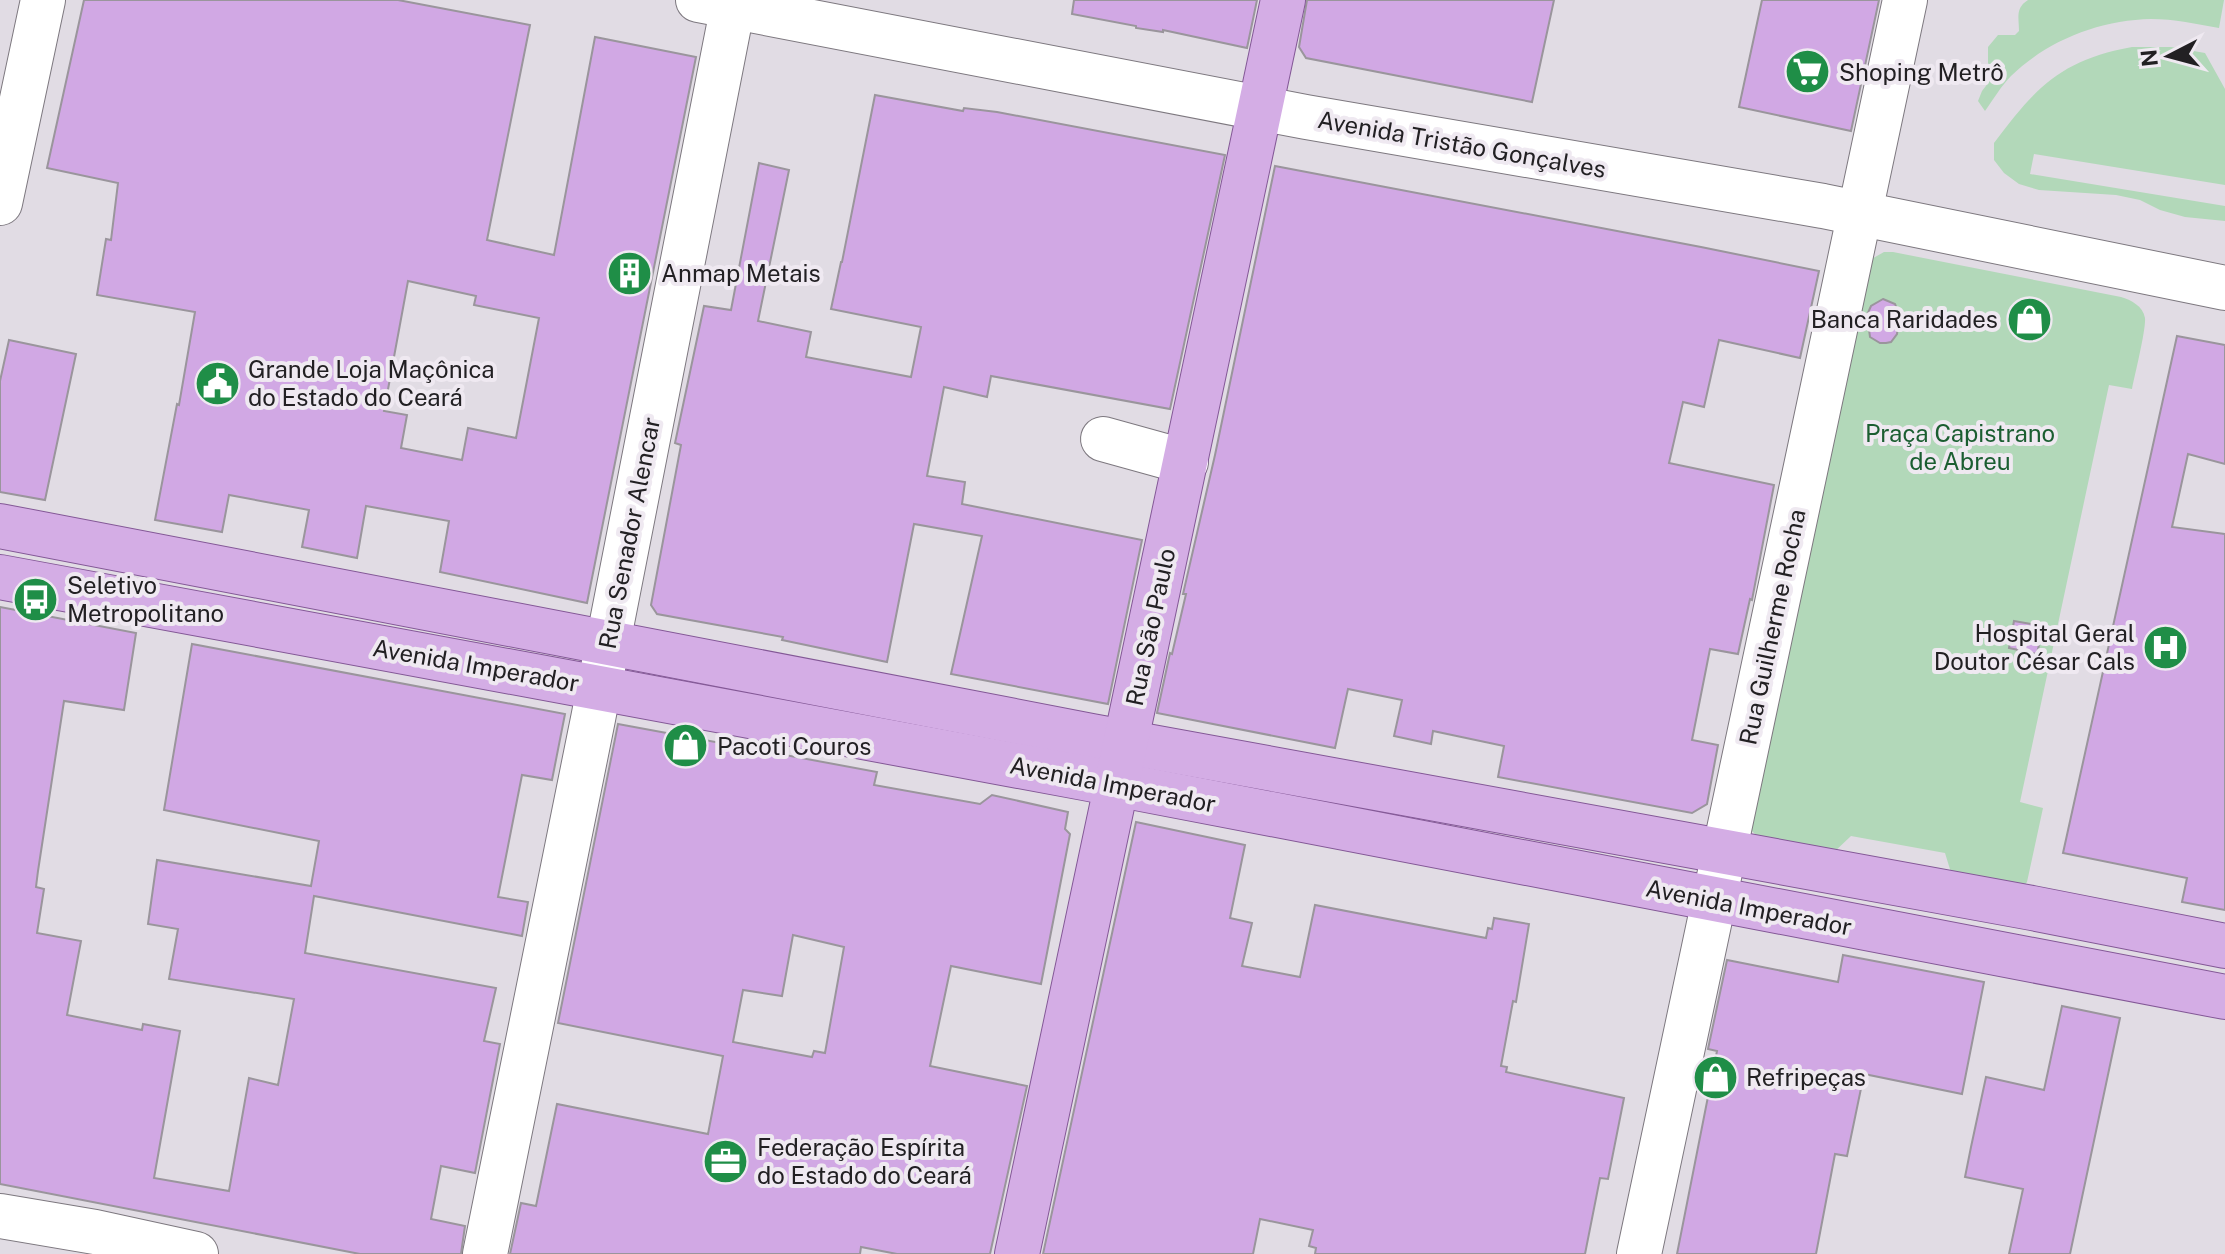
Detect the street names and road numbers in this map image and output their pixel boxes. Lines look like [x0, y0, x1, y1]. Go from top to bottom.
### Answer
street label: Avenida Tristão Gonçalves [1316, 105, 1608, 183]
street label: Rua Senador Alencar [593, 415, 665, 651]
street label: Rua Guilherme Rocha [1733, 507, 1811, 747]
street label: Rua São Paulo [1120, 546, 1180, 708]
street label: Avenida Imperador [371, 633, 581, 697]
street label: Avenida Imperador [1008, 750, 1218, 818]
street label: Avenida Imperador [1644, 873, 1854, 941]

